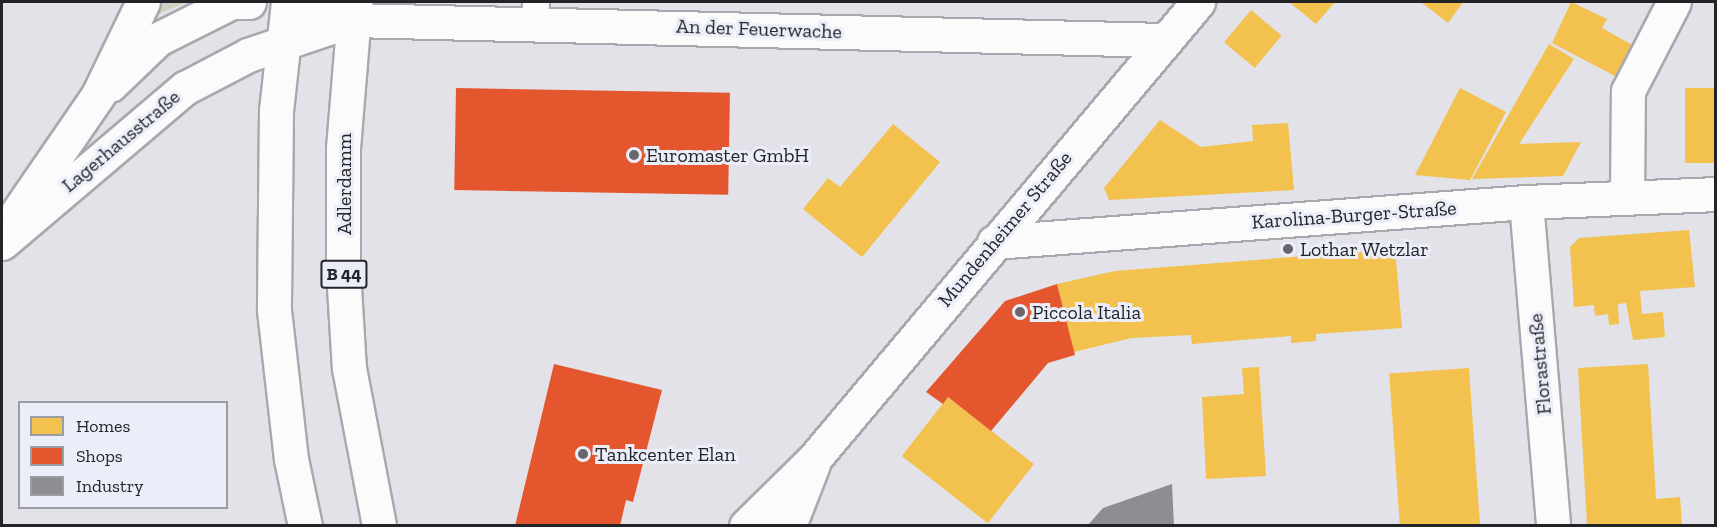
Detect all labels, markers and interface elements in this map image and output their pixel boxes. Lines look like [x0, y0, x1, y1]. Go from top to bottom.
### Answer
street label: An der Feuerwache [675, 14, 843, 44]
street label: Lagerhausstraße [57, 85, 185, 197]
street label: Adlerdamm [332, 133, 356, 235]
place label: Euromaster GmbH [646, 143, 809, 167]
street label: Mundenheimer Straße [933, 146, 1077, 312]
marker: Euromaster GmbH [627, 148, 641, 162]
street label: Karolina-Burger-Straße [1251, 196, 1457, 234]
place label: Lothar Wetzlar [1300, 237, 1430, 261]
marker: Lothar Wetzlar [1281, 242, 1295, 256]
road number: B 44 [320, 259, 368, 289]
place label: Piccola Italia [1032, 300, 1141, 324]
marker: Piccola Italia [1013, 305, 1027, 319]
street label: Florastraße [1524, 312, 1556, 416]
legend [18, 401, 228, 509]
text: Homes [76, 415, 130, 437]
place label: Tankcenter Elan [595, 442, 736, 466]
text: Shops [76, 445, 123, 467]
marker: Tankcenter Elan [576, 447, 590, 461]
text: Industry [76, 475, 143, 497]

